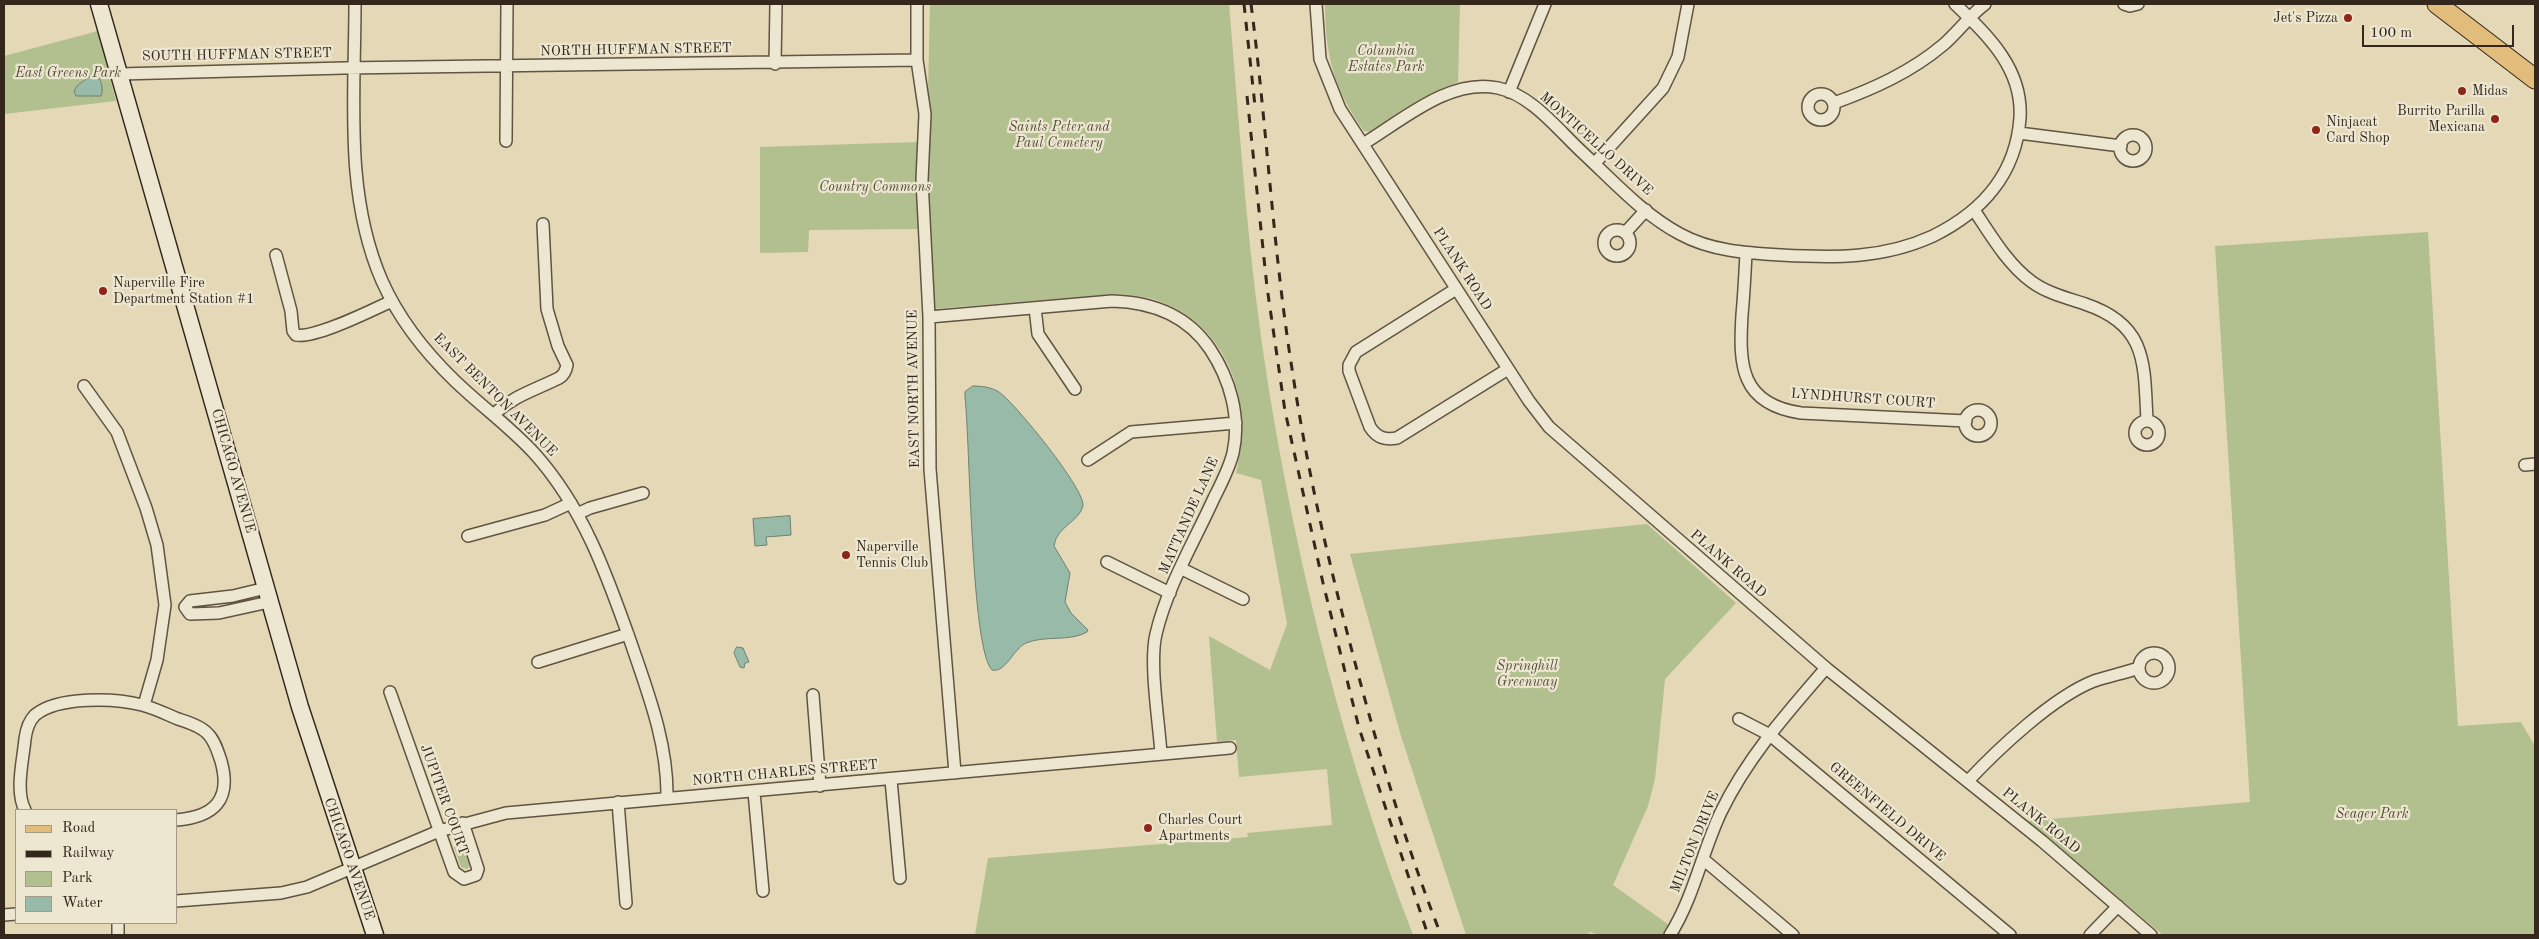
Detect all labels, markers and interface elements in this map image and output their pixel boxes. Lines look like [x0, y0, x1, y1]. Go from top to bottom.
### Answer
place label: Jet's Pizza [2273, 10, 2338, 26]
marker: Jet's Pizza [2342, 12, 2354, 24]
scale bar [2364, 15, 2516, 47]
text: 100 m [2370, 26, 2412, 41]
street label: NORTH HUFFMAN STREET [540, 40, 732, 60]
park label: Columbia Estates Park [1348, 43, 1424, 75]
street label: SOUTH HUFFMAN STREET [142, 45, 332, 65]
park label: East Greens Park [15, 65, 121, 81]
place label: Midas [2472, 83, 2508, 99]
marker: Midas [2456, 85, 2468, 97]
street label: MONTICELLO DRIVE [1536, 89, 1656, 199]
place label: Burrito Parilla Mexicana [2397, 103, 2485, 136]
marker: Burrito Parilla Mexicana [2489, 113, 2501, 125]
place label: Ninjacat Card Shop [2326, 114, 2390, 146]
park label: Saints Peter and Paul Cemetery [1008, 119, 1110, 152]
marker: Ninjacat Card Shop [2310, 124, 2322, 136]
park label: Country Commons [819, 179, 931, 195]
street label: PLANK ROAD [1429, 224, 1495, 314]
place label: Naperville Fire Department Station #1 [113, 275, 254, 308]
marker: Naperville Fire Department Station #1 [97, 285, 109, 297]
street label: EAST NORTH AVENUE [904, 309, 924, 469]
street label: EAST BENTON AVENUE [430, 330, 560, 460]
street label: LYNDHURST COURT [1790, 386, 1936, 412]
street label: CHICAGO AVENUE [207, 407, 259, 535]
street label: MATTANDE LANE [1156, 455, 1222, 577]
street label: PLANK ROAD [1686, 526, 1770, 602]
place label: Naperville Tennis Club [856, 539, 928, 572]
marker: Naperville Tennis Club [840, 549, 852, 561]
park label: Springhill Greenway [1496, 658, 1558, 690]
street label: JUPITER COURT [416, 742, 472, 858]
street label: NORTH CHARLES STREET [691, 757, 879, 789]
street label: GREENFIELD DRIVE [1826, 759, 1948, 865]
street label: PLANK ROAD [1999, 784, 2083, 858]
street label: MILTON DRIVE [1667, 789, 1723, 895]
street label: CHICAGO AVENUE [320, 795, 378, 923]
park label: Seager Park [2335, 806, 2409, 822]
legend [15, 809, 178, 924]
place label: Charles Court Apartments [1158, 812, 1242, 844]
text: Road [62, 821, 95, 836]
marker: Charles Court Apartments [1142, 822, 1154, 834]
text: Railway [62, 846, 115, 861]
text: Park [62, 871, 93, 886]
text: Water [62, 896, 103, 911]

